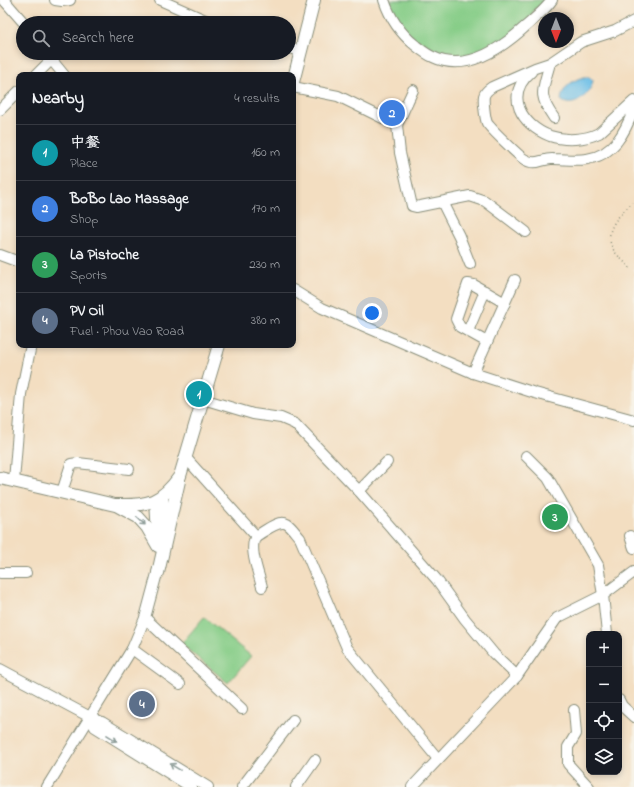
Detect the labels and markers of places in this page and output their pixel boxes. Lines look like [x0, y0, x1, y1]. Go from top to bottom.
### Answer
pin: 2 [379, 98, 405, 128]
pin: 1 [186, 379, 212, 409]
pin: 3 [542, 502, 568, 532]
pin: 4 [129, 689, 155, 719]

